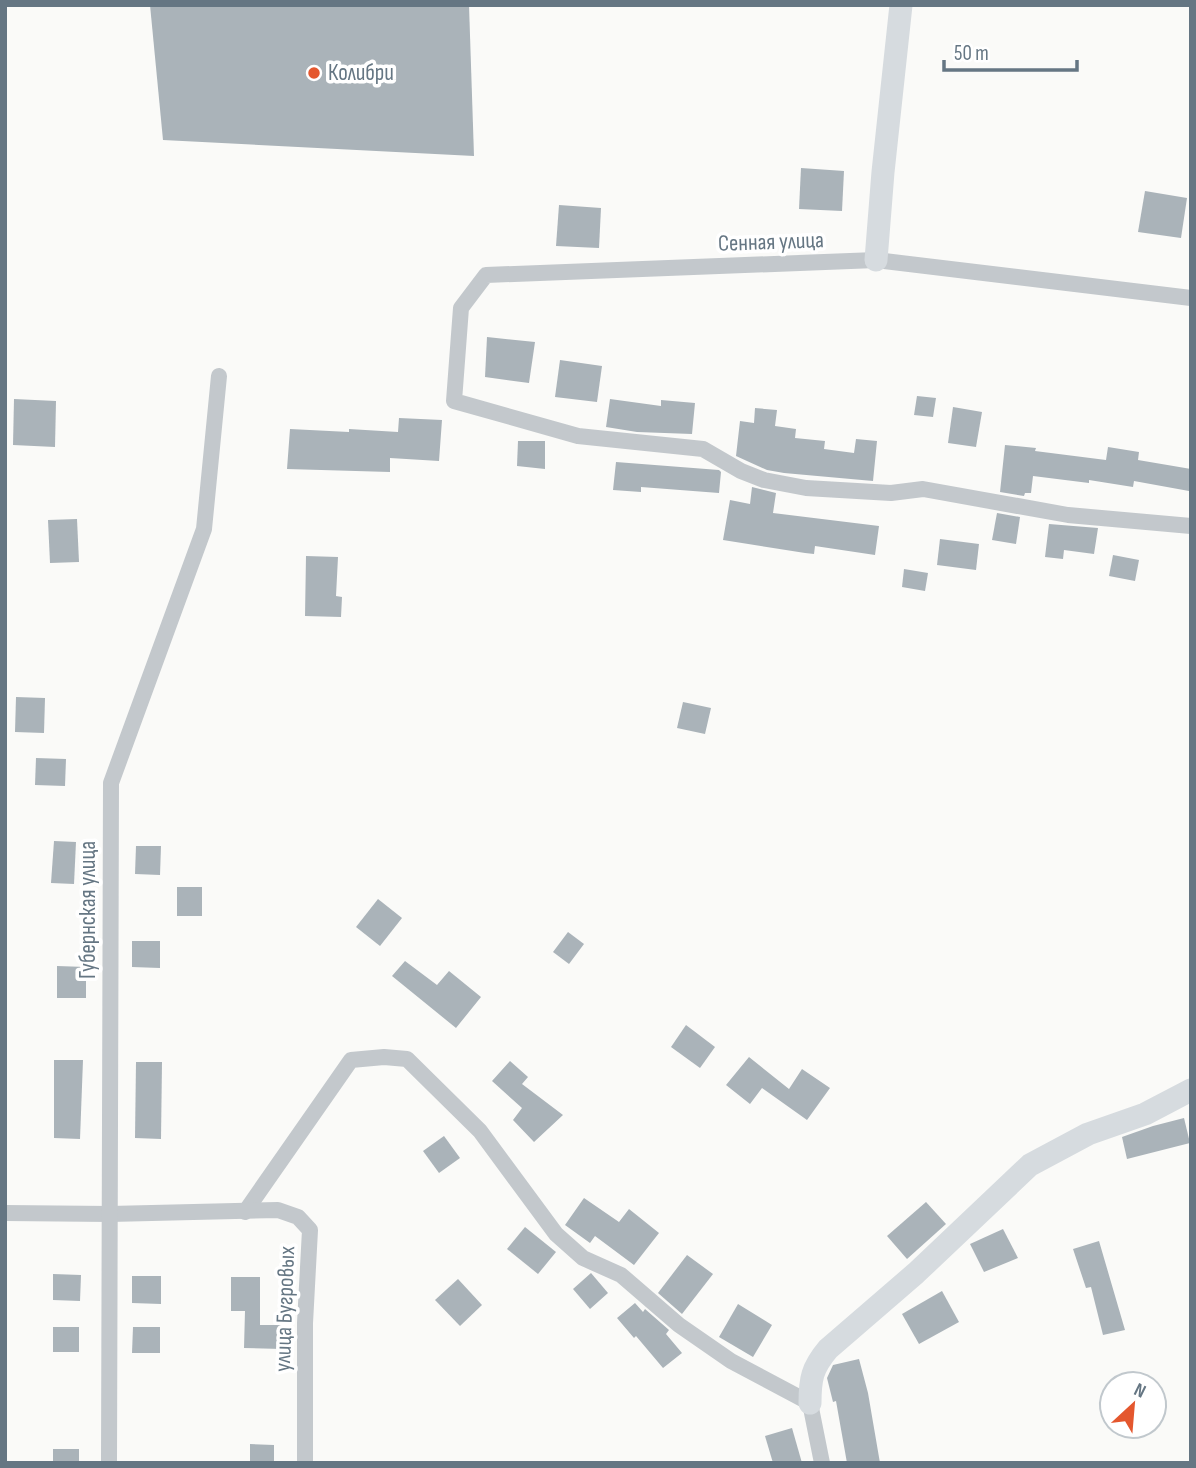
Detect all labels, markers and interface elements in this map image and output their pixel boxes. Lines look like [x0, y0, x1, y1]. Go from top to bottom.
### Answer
scale bar [944, 28, 1077, 72]
text: 50 m [954, 41, 989, 66]
place label: Колибри [328, 59, 394, 87]
marker: Колибри [306, 65, 322, 81]
street label: Сенная улица [718, 226, 824, 258]
street label: Губернская улица [74, 841, 102, 979]
street label: улица Бугровых [269, 1245, 301, 1372]
north arrow [1098, 1370, 1168, 1440]
text: N [1130, 1379, 1149, 1404]

